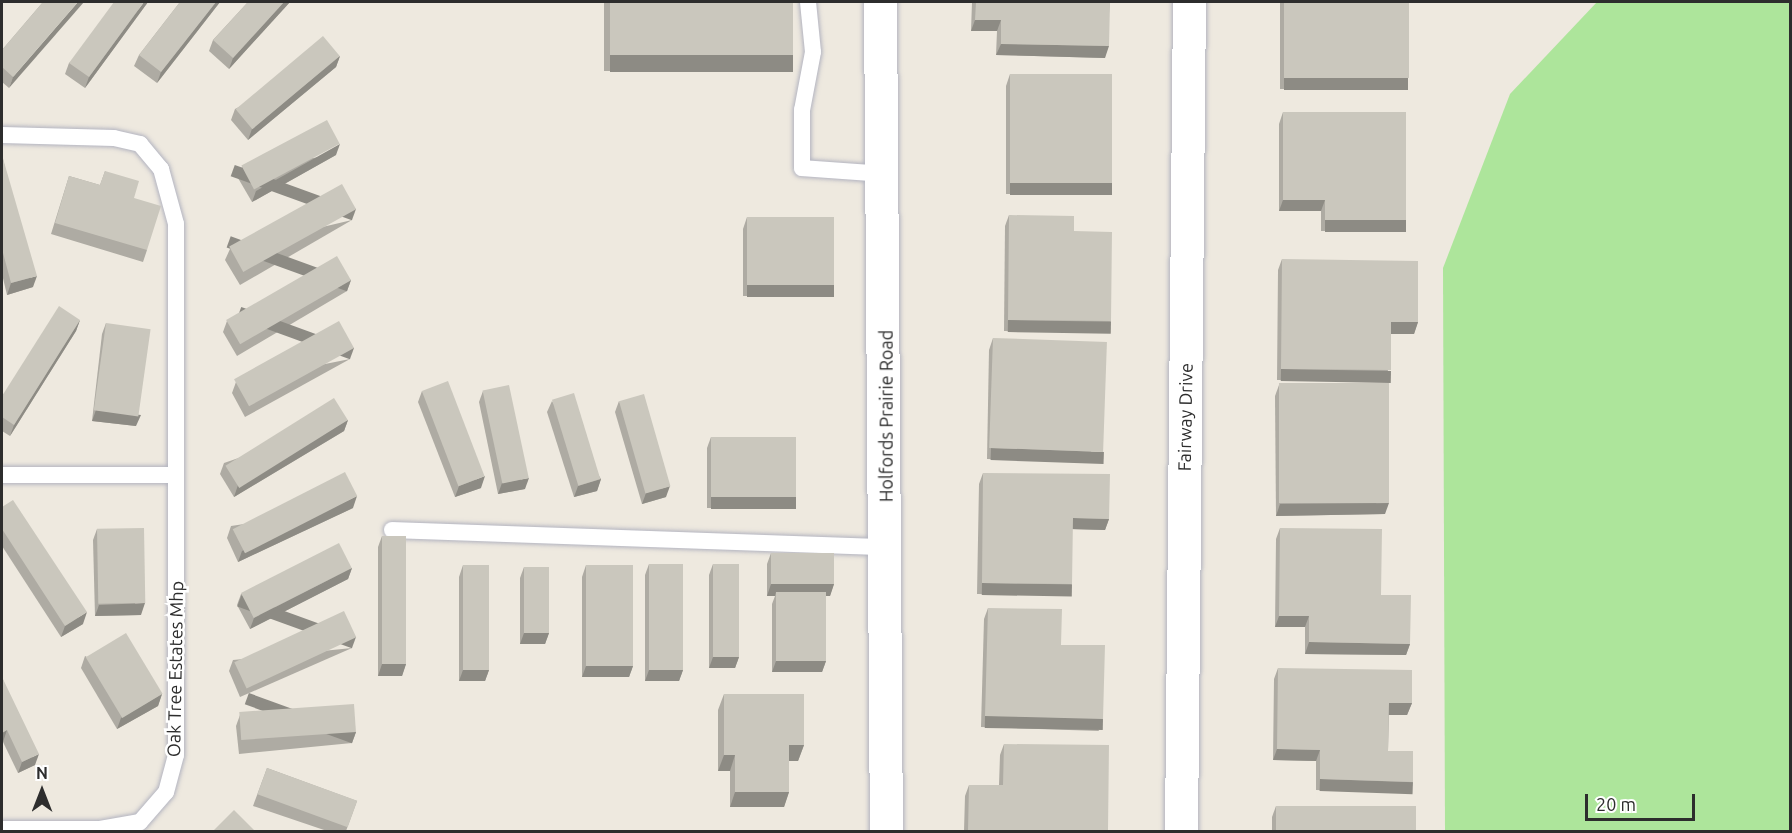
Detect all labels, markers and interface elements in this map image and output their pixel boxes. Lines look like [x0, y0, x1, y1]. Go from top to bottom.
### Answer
street label: Holfords Prairie Road [875, 330, 897, 502]
street label: Fairway Drive [1173, 363, 1197, 471]
street label: Oak Tree Estates Mhp [163, 581, 187, 757]
north arrow [12, 761, 72, 821]
text: N [36, 764, 48, 782]
scale bar [1588, 782, 1698, 820]
text: 20 m [1596, 794, 1636, 814]

